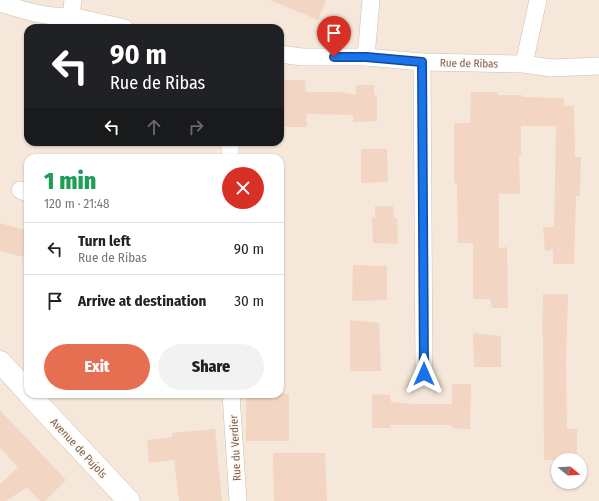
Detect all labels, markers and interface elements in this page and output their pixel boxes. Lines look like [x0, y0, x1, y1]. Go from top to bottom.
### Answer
pin [317, 16, 351, 57]
icon: arrive [323, 22, 345, 44]
text: 90 m [110, 38, 167, 71]
icon: left [44, 40, 96, 92]
street label: Rue de Ribas [440, 56, 499, 71]
text: Rue de Ribas [110, 72, 205, 94]
icon: left [101, 116, 123, 138]
icon: ahead [143, 116, 165, 138]
icon: right [185, 116, 207, 138]
text: 1 min [44, 167, 96, 195]
button: close [222, 167, 264, 209]
text: 120 m · 21:48 [44, 196, 110, 211]
text: Turn left [78, 232, 131, 250]
icon: left [44, 238, 66, 260]
text: 90 m [234, 240, 264, 258]
text: Rue de Ribas [78, 250, 147, 265]
icon: arrive [44, 290, 66, 312]
text: Arrive at destination [78, 292, 206, 310]
text: 30 m [234, 292, 264, 310]
button: Exit [44, 344, 150, 390]
button: Share [158, 344, 264, 390]
position arrow [403, 353, 445, 395]
street label: Rue du Verdier [227, 414, 244, 481]
street label: Avenue de Pujols [48, 416, 110, 481]
north arrow [551, 453, 587, 489]
map controls [551, 453, 587, 489]

